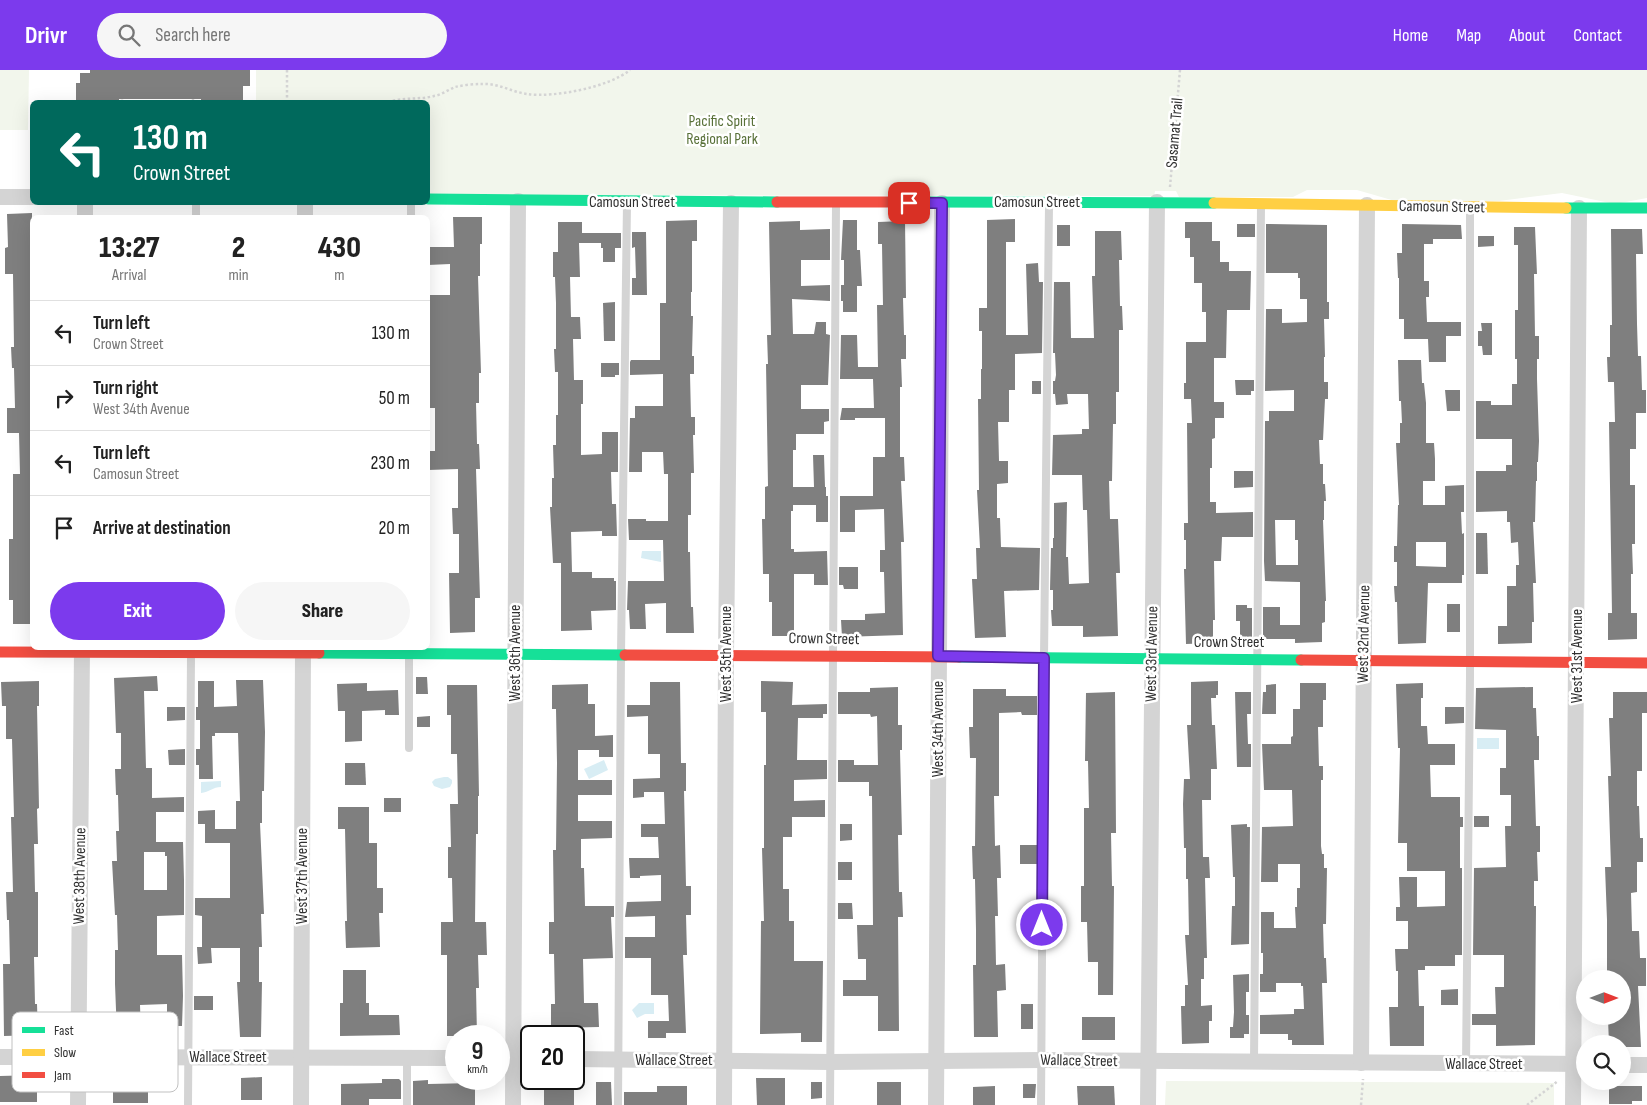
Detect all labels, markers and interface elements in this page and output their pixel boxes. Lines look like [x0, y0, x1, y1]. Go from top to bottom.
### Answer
search box [97, 13, 447, 58]
text: Drivr [25, 21, 67, 50]
icon: search [115, 21, 143, 49]
text: Search here [155, 24, 231, 47]
text: Home [1393, 25, 1428, 46]
text: Map [1456, 25, 1481, 46]
text: About [1509, 25, 1545, 46]
text: Contact [1573, 25, 1622, 46]
street label: Sasamat Trail [1162, 97, 1188, 169]
park label: Pacific Spirit Regional Park [686, 112, 758, 149]
text: 130 m [133, 117, 208, 160]
icon: left [50, 120, 115, 185]
text: Crown Street [133, 160, 230, 187]
pin [888, 182, 930, 224]
icon: arrive [895, 189, 923, 217]
street label: Camosun Street [589, 193, 675, 212]
street label: Camosun Street [994, 193, 1080, 212]
street label: Camosun Street [1399, 197, 1485, 217]
text: 13:27 [99, 230, 159, 266]
text: 2 [232, 230, 245, 266]
text: 430 [318, 230, 361, 266]
text: Arrival [112, 266, 146, 285]
text: min [229, 266, 249, 285]
text: m [334, 266, 344, 285]
text: Turn left [93, 312, 150, 335]
icon: left [50, 319, 78, 347]
text: 130 m [372, 322, 410, 345]
text: Crown Street [93, 335, 164, 354]
text: Turn right [93, 377, 158, 400]
icon: right [50, 384, 78, 412]
text: 50 m [379, 387, 410, 410]
text: West 34th Avenue [93, 400, 190, 419]
text: Turn left [93, 442, 150, 465]
icon: left [50, 449, 78, 477]
text: 230 m [370, 452, 410, 475]
text: Camosun Street [93, 465, 179, 484]
icon: arrive [50, 514, 78, 542]
text: Arrive at destination [93, 517, 231, 540]
text: 20 m [378, 517, 410, 540]
button: Exit [50, 582, 225, 640]
button: Share [235, 582, 410, 640]
street label: West 32nd Avenue [1354, 585, 1374, 683]
street label: West 36th Avenue [506, 605, 525, 701]
street label: West 35th Avenue [717, 606, 736, 702]
street label: West 33rd Avenue [1142, 606, 1162, 702]
street label: West 31st Avenue [1568, 609, 1587, 703]
street label: Crown Street [788, 629, 860, 649]
street label: Crown Street [1194, 633, 1264, 652]
street label: West 34th Avenue [929, 681, 948, 777]
street label: West 38th Avenue [70, 827, 90, 925]
street label: West 37th Avenue [293, 828, 312, 924]
position arrow [1015, 898, 1067, 950]
north arrow [1576, 970, 1631, 1025]
map controls [1576, 970, 1631, 1090]
legend [12, 1012, 178, 1092]
text: Fast [54, 1022, 74, 1039]
speed limit sign: 20 [520, 1025, 585, 1090]
button: search [1576, 1035, 1631, 1090]
text: 9 [472, 1036, 483, 1067]
text: Slow [54, 1044, 76, 1061]
street label: Wallace Street [189, 1048, 267, 1067]
street label: Wallace Street [635, 1051, 713, 1070]
street label: Wallace Street [1040, 1051, 1118, 1071]
street label: Wallace Street [1445, 1055, 1523, 1074]
text: km/h [467, 1062, 488, 1077]
text: Jam [53, 1067, 71, 1084]

